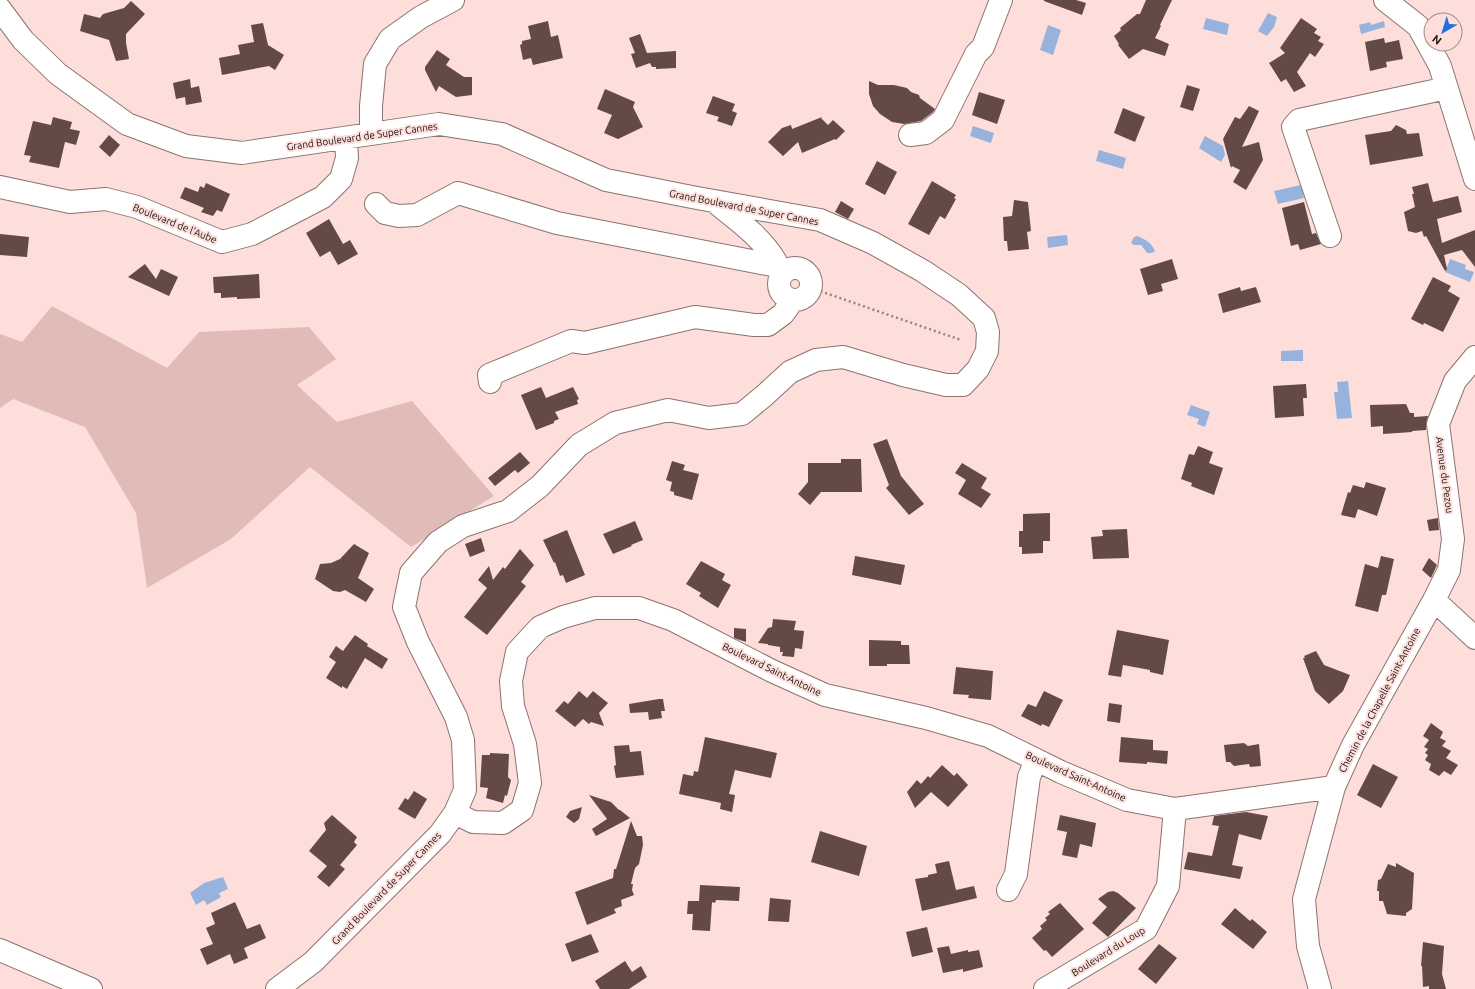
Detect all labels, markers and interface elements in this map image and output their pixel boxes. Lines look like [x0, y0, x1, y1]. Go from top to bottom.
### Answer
north arrow [1423, 12, 1463, 52]
text: N [1430, 33, 1444, 47]
street label: Grand Boulevard de Super Cannes [286, 120, 438, 153]
street label: Grand Boulevard de Super Cannes [668, 188, 820, 227]
street label: Boulevard de l'Aube [131, 202, 218, 245]
street label: Avenue du Pezou [1434, 436, 1455, 514]
street label: Chemin de la Chapelle Saint-Antoine [1336, 626, 1422, 774]
street label: Boulevard Saint-Antoine [721, 641, 823, 698]
street label: Boulevard Saint-Antoine [1024, 749, 1128, 804]
street label: Grand Boulevard de Super Cannes [330, 830, 443, 947]
street label: Boulevard du Loup [1070, 924, 1147, 978]

